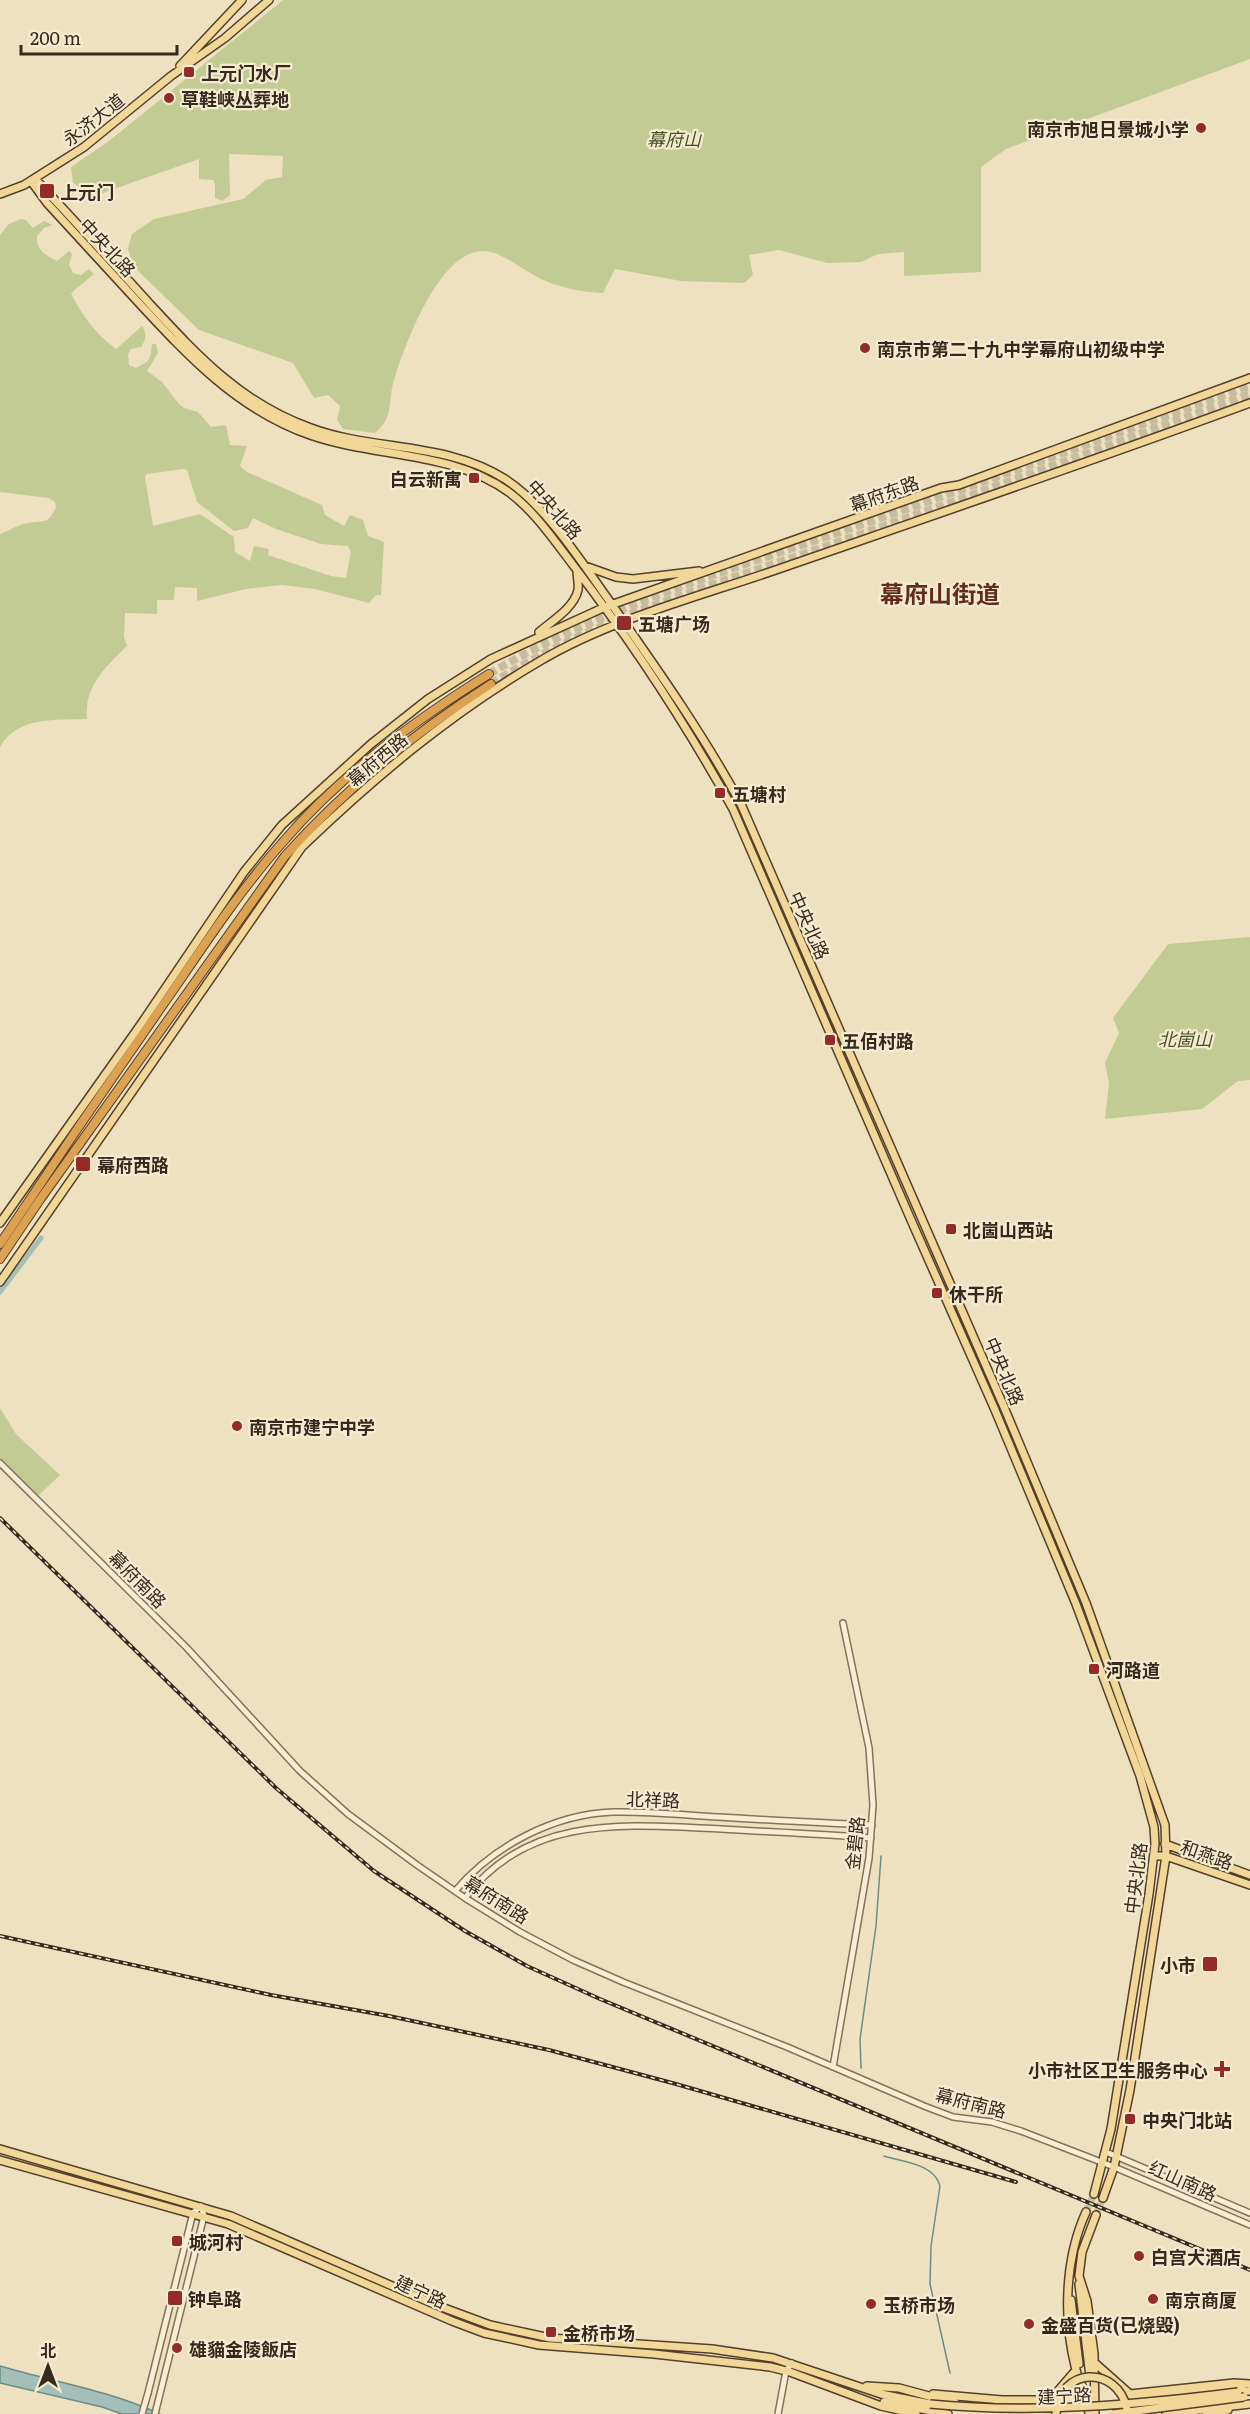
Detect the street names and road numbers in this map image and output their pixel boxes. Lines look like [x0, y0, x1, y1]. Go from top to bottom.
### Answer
street label: 永济大道 [56, 86, 130, 152]
street label: 中央北路 [74, 211, 142, 283]
street label: 幕府东路 [846, 468, 922, 518]
street label: 中央北路 [521, 473, 589, 545]
street label: 幕府西路 [341, 726, 413, 792]
street label: 中央北路 [783, 887, 837, 963]
street label: 中央北路 [979, 1333, 1031, 1409]
street label: 幕府南路 [103, 1544, 173, 1614]
street label: 北祥路 [626, 1785, 680, 1813]
street label: 金碧路 [838, 1815, 870, 1871]
street label: 和燕路 [1177, 1832, 1237, 1876]
street label: 中央北路 [1117, 1841, 1153, 1915]
street label: 幕府南路 [459, 1868, 535, 1930]
street label: 幕府南路 [933, 2080, 1009, 2124]
street label: 红山南路 [1145, 2153, 1221, 2207]
street label: 建宁路 [391, 2268, 451, 2314]
street label: 建宁路 [1036, 2380, 1092, 2410]

